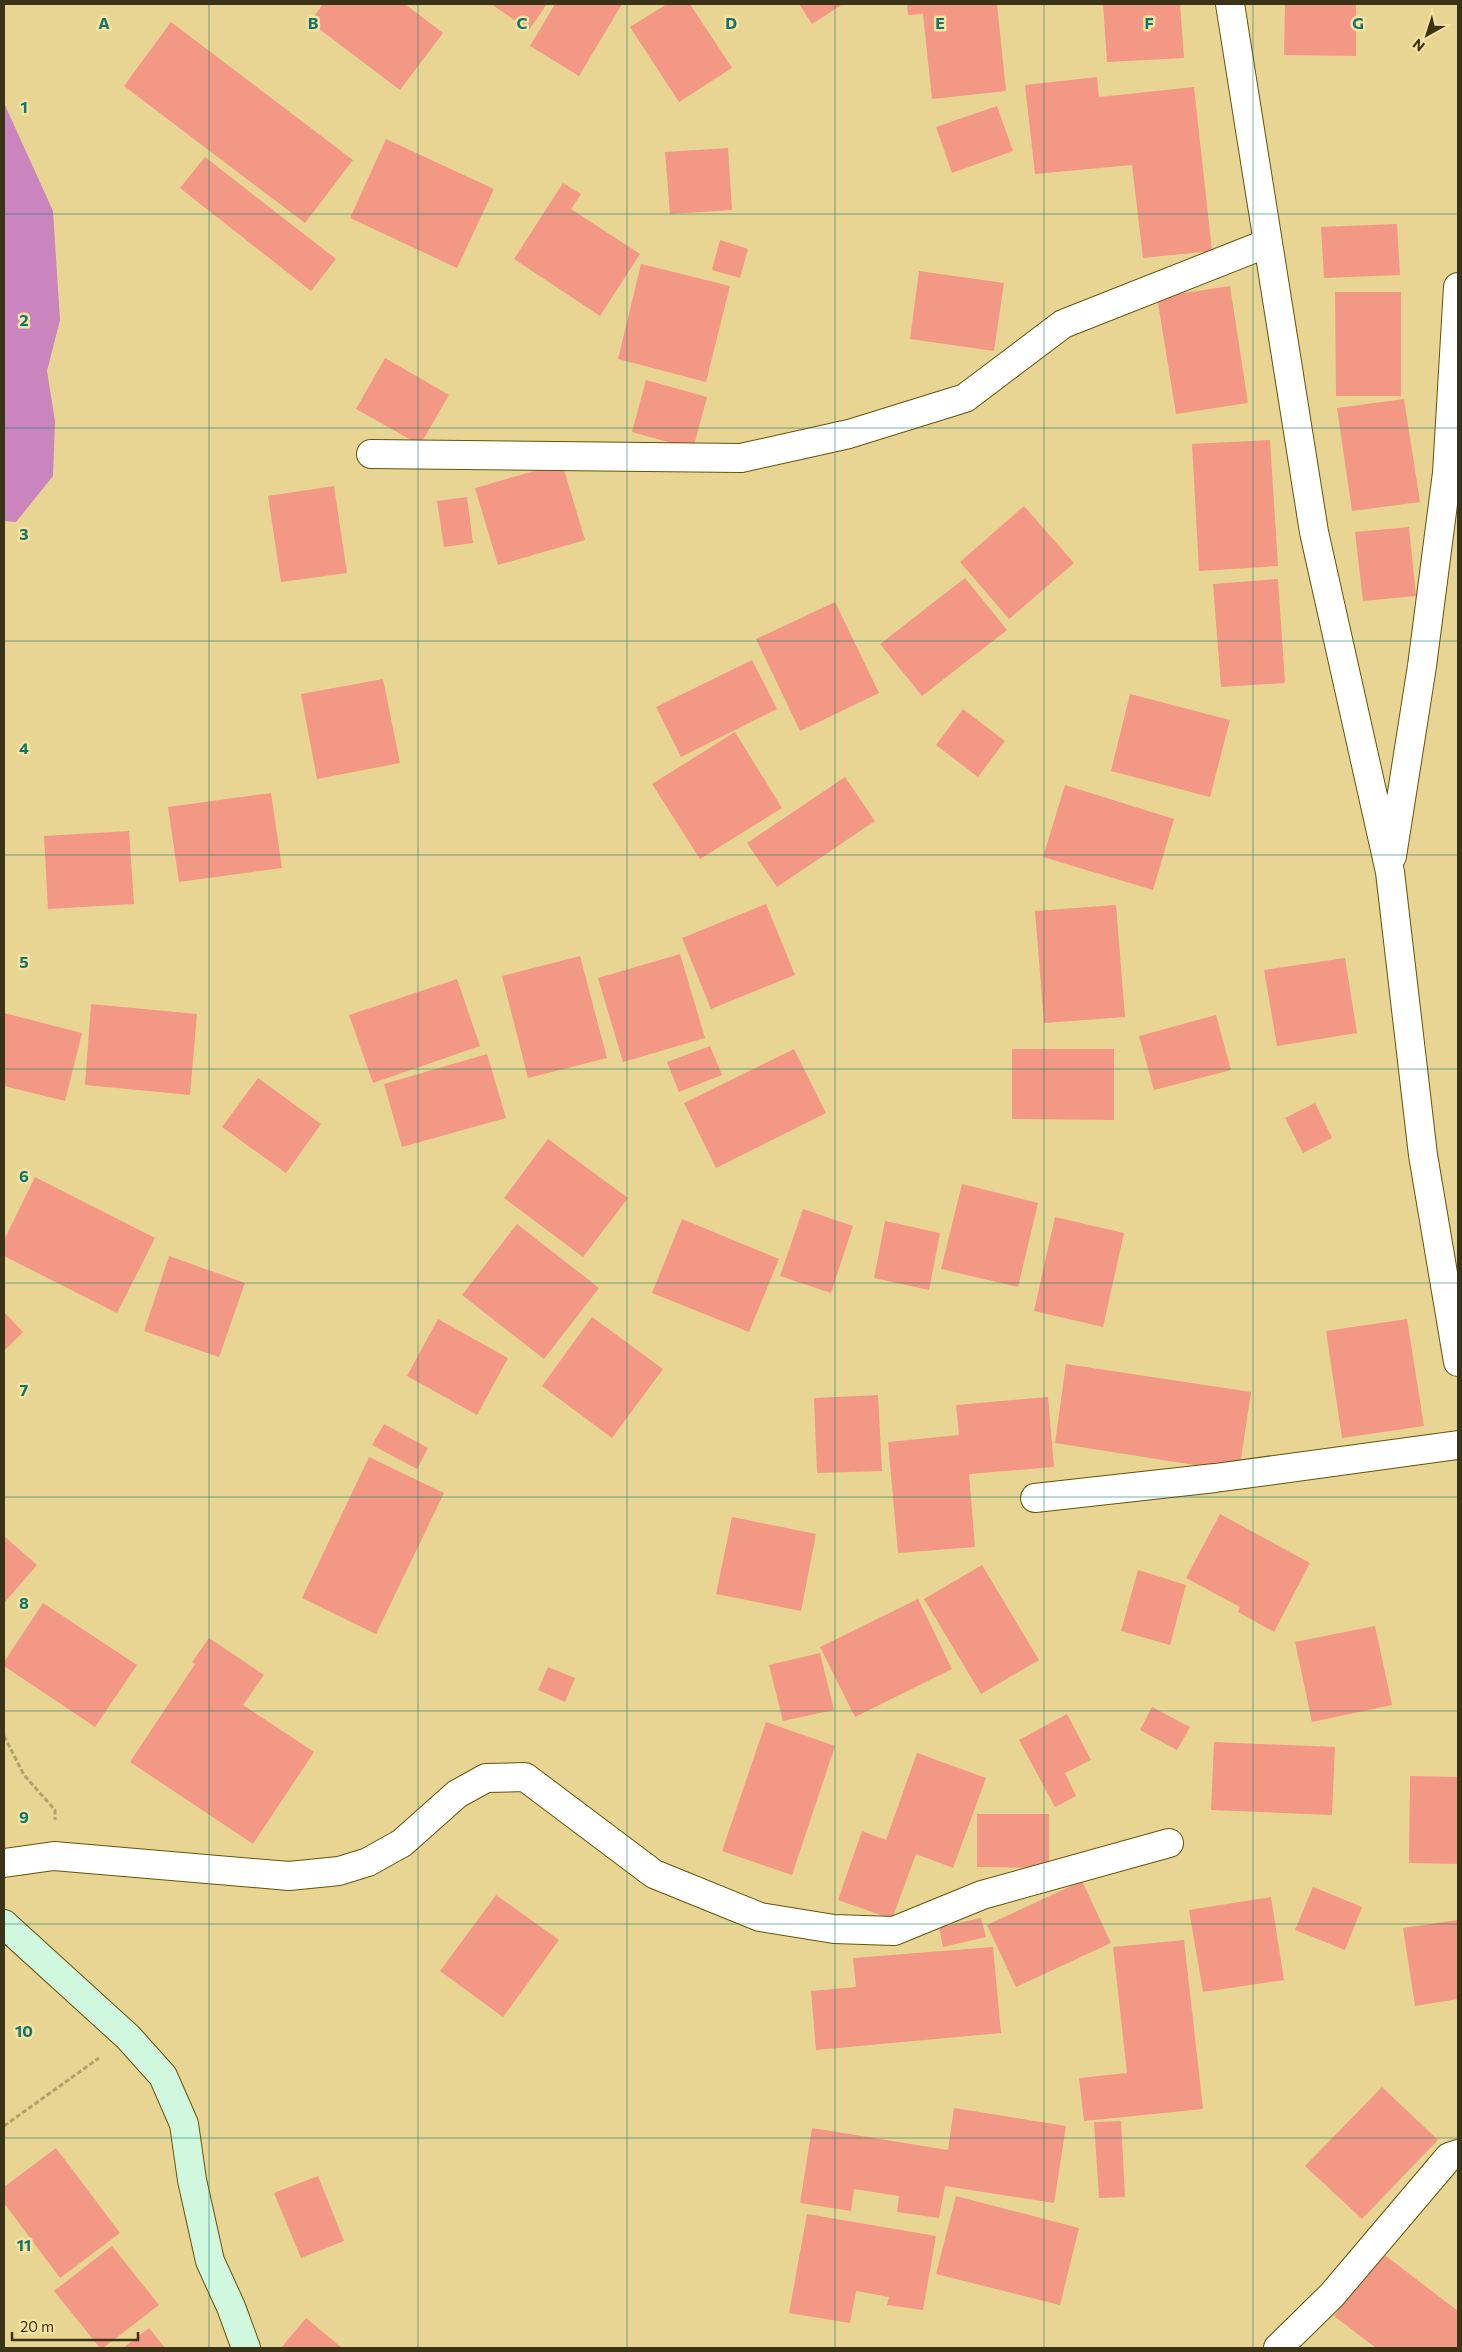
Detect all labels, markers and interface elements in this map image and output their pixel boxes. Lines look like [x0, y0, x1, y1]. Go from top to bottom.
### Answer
north arrow [1402, 10, 1452, 60]
text: A [98, 13, 110, 32]
text: B [308, 13, 319, 32]
text: C [517, 13, 528, 32]
text: D [725, 13, 737, 32]
text: E [935, 13, 945, 32]
text: F [1144, 13, 1154, 32]
text: G [1352, 13, 1364, 32]
text: N [1409, 36, 1428, 55]
text: 1 [20, 97, 28, 116]
text: 2 [19, 310, 29, 329]
text: 3 [19, 524, 29, 543]
text: 4 [19, 738, 29, 757]
text: 5 [19, 952, 29, 971]
text: 6 [19, 1166, 29, 1185]
text: 7 [20, 1380, 29, 1399]
text: 8 [19, 1593, 29, 1612]
text: 9 [19, 1807, 29, 1826]
text: 10 [15, 2021, 33, 2040]
text: 11 [17, 2235, 31, 2254]
scale bar [12, 2310, 139, 2342]
text: 20 m [20, 2317, 54, 2335]

